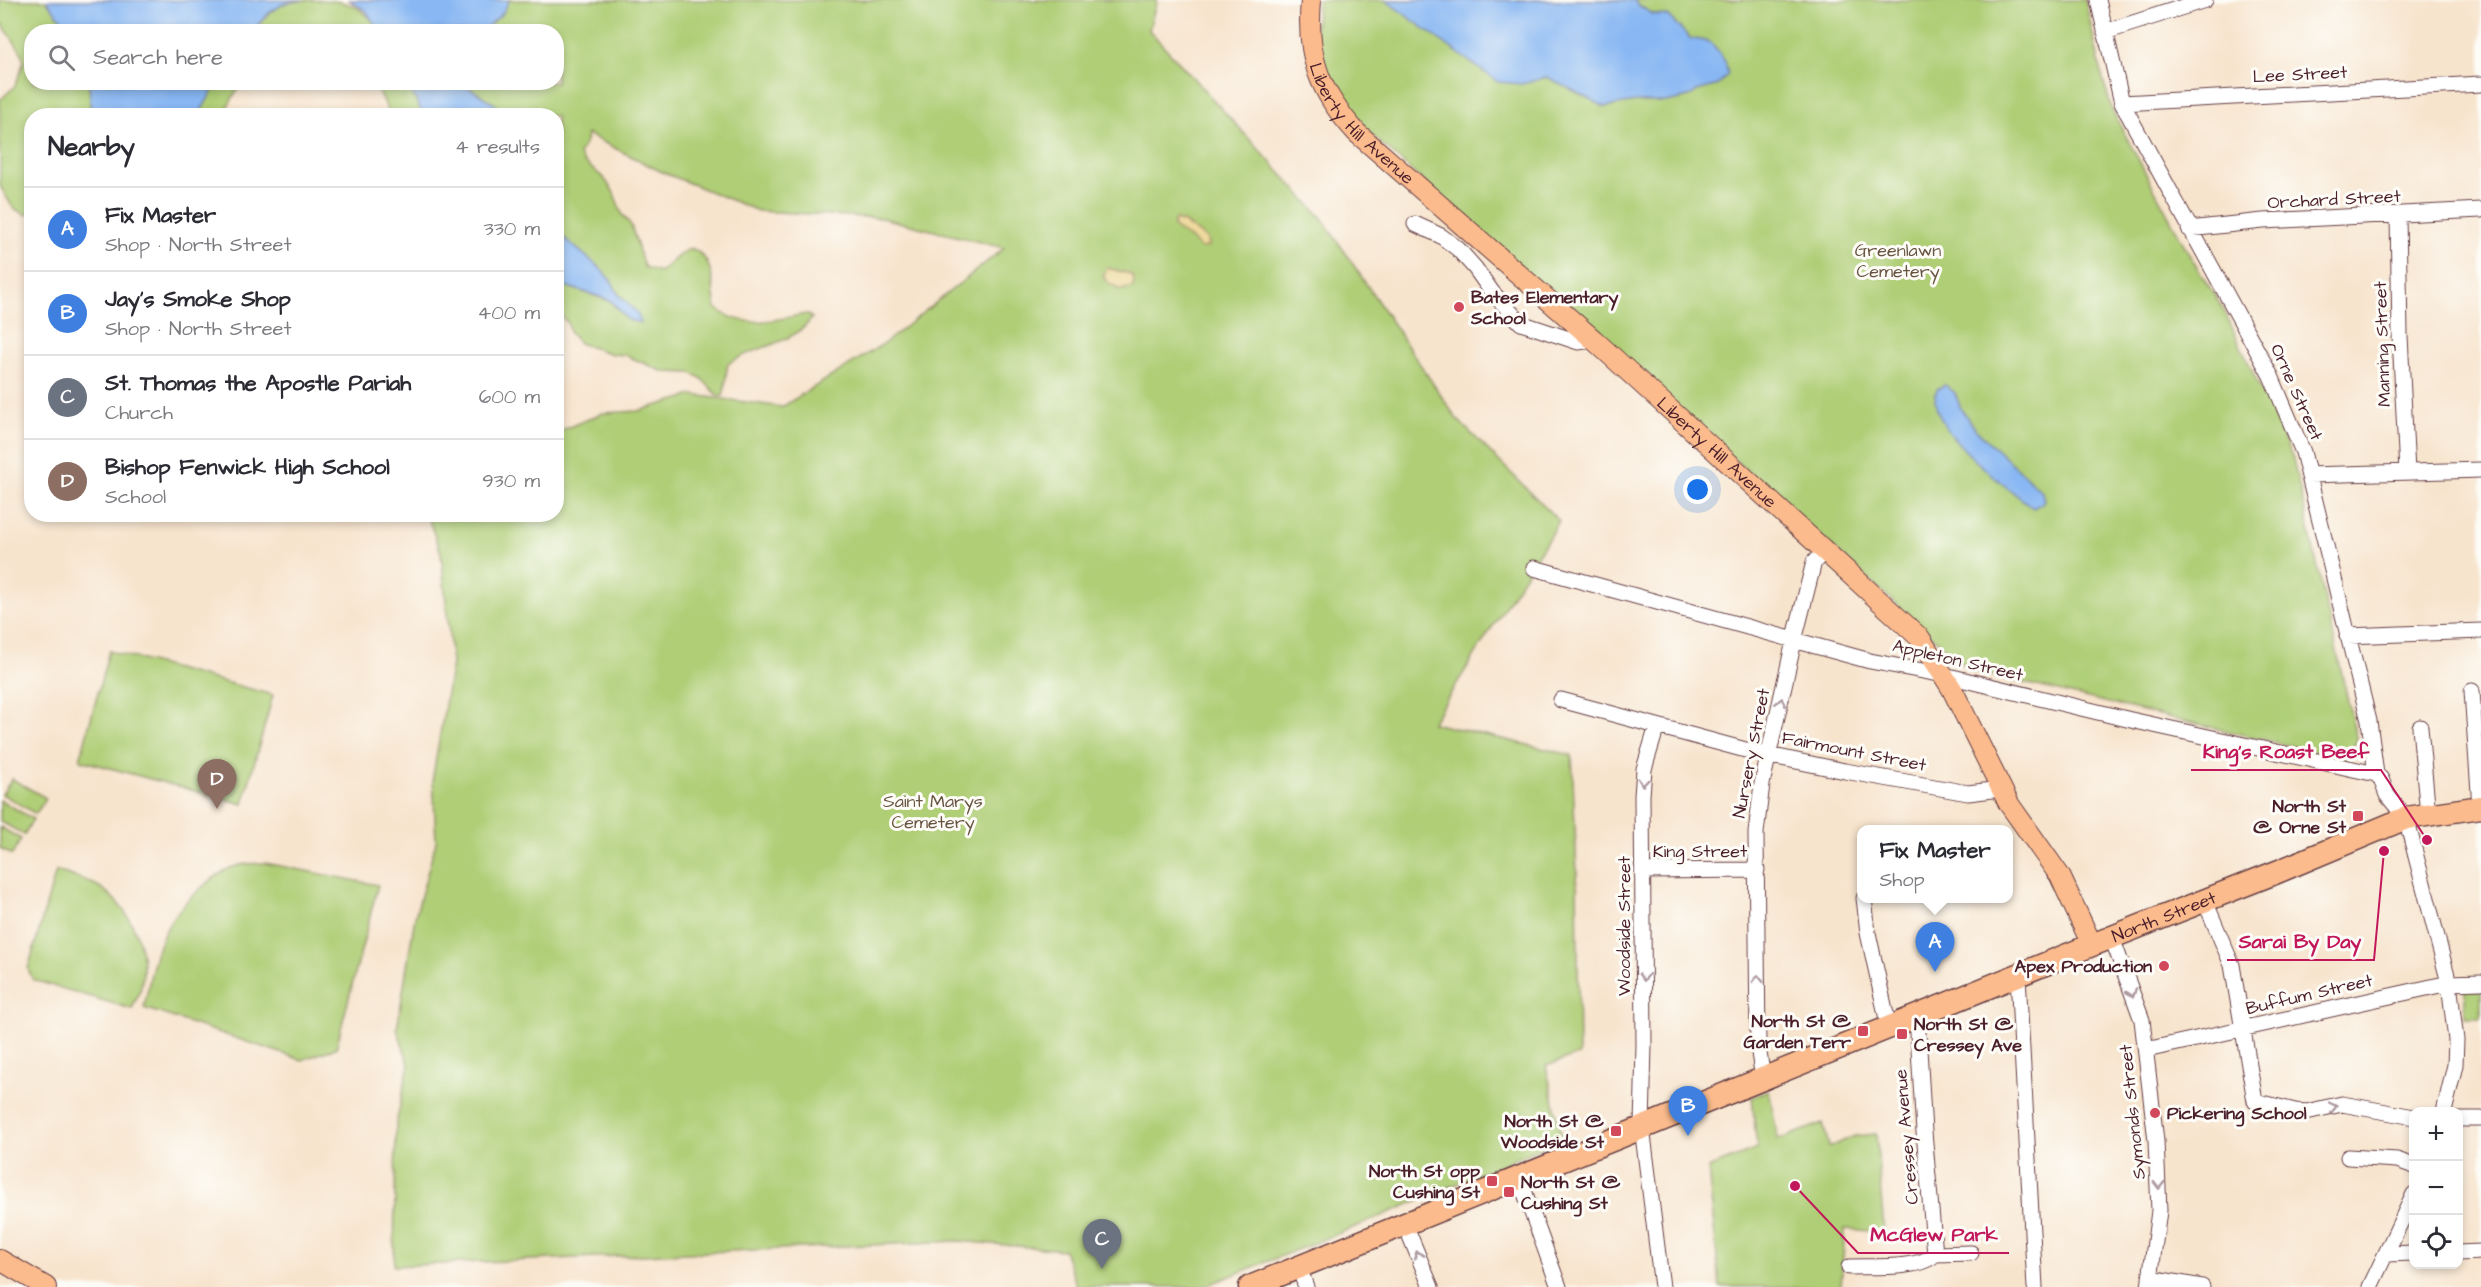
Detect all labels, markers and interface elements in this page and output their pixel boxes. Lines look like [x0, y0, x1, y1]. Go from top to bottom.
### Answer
search box [24, 24, 564, 90]
icon: search [45, 41, 78, 74]
text: Search here [93, 42, 223, 73]
street label: Liberty Hill Avenue [1303, 60, 1420, 191]
street label: Lee Street [2252, 60, 2349, 89]
text: Nearby [48, 129, 135, 165]
text: 4 results [455, 133, 540, 161]
street label: Orchard Street [2267, 183, 2402, 215]
text: Fix Master [105, 200, 216, 231]
text: A [61, 215, 74, 243]
text: 330 m [483, 215, 540, 243]
text: Shop · North Street [105, 231, 291, 259]
park label: Greenlawn Cemetery [1855, 238, 1941, 285]
street label: Manning Street [2368, 280, 2398, 407]
text: Jay's Smoke Shop [105, 284, 291, 315]
place label: Bates Elementary School [1470, 285, 1619, 331]
text: B [60, 299, 75, 327]
text: 400 m [478, 299, 540, 327]
marker: Bates Elementary School [1452, 300, 1466, 314]
text: Shop · North Street [105, 315, 291, 343]
street label: Orne Street [2264, 340, 2329, 445]
text: St. Thomas the Apostle Pariah [105, 368, 411, 399]
text: C [60, 383, 75, 411]
text: 600 m [479, 383, 540, 411]
street label: Liberty Hill Avenue [1651, 391, 1782, 514]
text: Church [105, 399, 173, 427]
text: Bishop Fenwick High School [105, 452, 390, 483]
text: D [61, 467, 74, 495]
text: 930 m [482, 467, 540, 495]
your location [1683, 475, 1712, 504]
text: School [105, 483, 166, 511]
street label: Appleton Street [1890, 633, 2026, 688]
street label: Nursery Street [1727, 685, 1777, 820]
one-way arrow [1774, 697, 1787, 707]
street label: Fairmount Street [1780, 725, 1929, 778]
callout: King's Roast Beef [2191, 732, 2381, 770]
text: King's Roast Beef [2203, 738, 2370, 767]
pin: D [198, 760, 236, 809]
one-way arrow [1637, 778, 1650, 787]
park label: Saint Marys Cemetery [883, 789, 983, 836]
place label: North St @ Orne St [2253, 794, 2347, 840]
marker: North St @ Orne St [2351, 809, 2365, 823]
popup [1857, 825, 2013, 903]
text: Fix Master [1879, 835, 1991, 866]
street label: King Street [1653, 839, 1748, 865]
street label: Woodside Street [1612, 855, 1637, 996]
text: Shop [1879, 866, 1925, 894]
street label: North Street [2108, 885, 2221, 949]
pin: A [1916, 922, 1954, 972]
callout: Sarai By Day [2227, 922, 2374, 960]
text: Sarai By Day [2238, 928, 2361, 957]
place label: Apex Production [2015, 954, 2152, 979]
marker: Apex Production [2157, 959, 2171, 973]
street label: Buffum Street [2243, 968, 2376, 1021]
one-way arrow [1638, 973, 1650, 982]
one-way arrow [1752, 974, 1764, 983]
one-way arrow [2125, 987, 2138, 998]
place label: North St @ Garden Terr [1743, 1009, 1851, 1055]
place label: North St @ Cressey Ave [1914, 1012, 2022, 1059]
marker: North St @ Garden Terr [1856, 1024, 1870, 1038]
marker: North St @ Cressey Ave [1895, 1027, 1909, 1041]
street label: Symonds Street [2113, 1042, 2153, 1181]
street label: Cressey Avenue [1888, 1068, 1926, 1206]
pin: B [1668, 1086, 1708, 1136]
place label: Pickering School [2167, 1101, 2307, 1127]
one-way arrow [2327, 1101, 2337, 1114]
marker: Pickering School [2148, 1106, 2162, 1120]
map controls [2409, 1107, 2463, 1269]
button: + [2409, 1107, 2463, 1161]
place label: North St @ Woodside St [1500, 1109, 1605, 1155]
marker: North St @ Woodside St [1609, 1124, 1623, 1138]
place label: North St opp Cushing St [1369, 1159, 1481, 1206]
button: − [2409, 1161, 2463, 1215]
place label: North St @ Cushing St [1521, 1170, 1621, 1217]
marker: North St opp Cushing St [1485, 1174, 1499, 1188]
one-way arrow [2153, 1181, 2165, 1190]
marker: North St @ Cushing St [1502, 1185, 1516, 1199]
callout: McGlew Park [1858, 1215, 2009, 1253]
button: locate [2409, 1215, 2463, 1269]
pin: C [1082, 1220, 1122, 1269]
text: McGlew Park [1870, 1221, 1998, 1249]
one-way arrow [1413, 1251, 1425, 1262]

